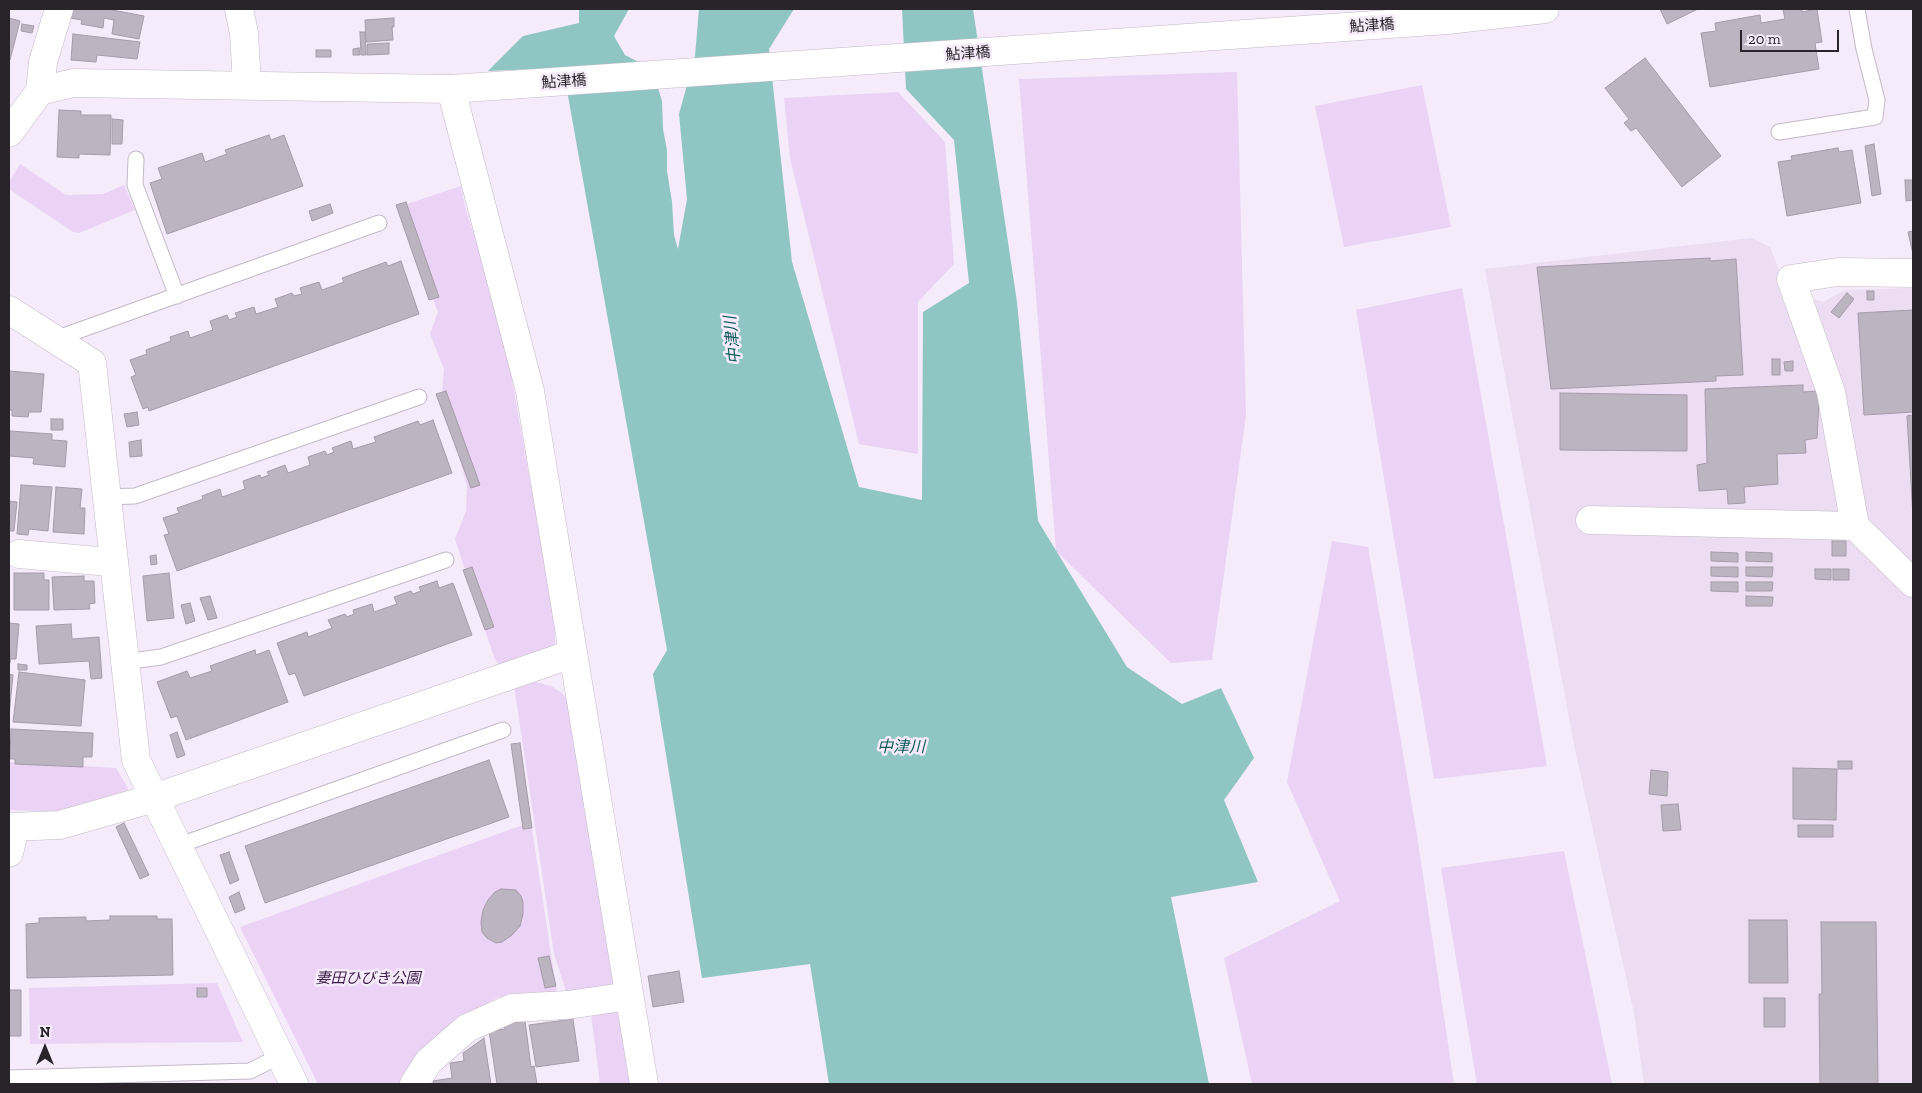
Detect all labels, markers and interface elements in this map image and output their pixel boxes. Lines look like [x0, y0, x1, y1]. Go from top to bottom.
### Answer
street label: 鮎津橋 [1349, 15, 1395, 37]
scale bar [1742, 20, 1841, 52]
text: 20 m [1748, 30, 1781, 48]
street label: 鮎津橋 [945, 43, 991, 65]
street label: 鮎津橋 [541, 71, 587, 93]
water label: 中津川 [721, 315, 745, 365]
water label: 中津川 [877, 737, 925, 757]
park label: 妻田ひびき公園 [316, 970, 420, 988]
north arrow [20, 1023, 70, 1073]
text: N [40, 1024, 50, 1041]

